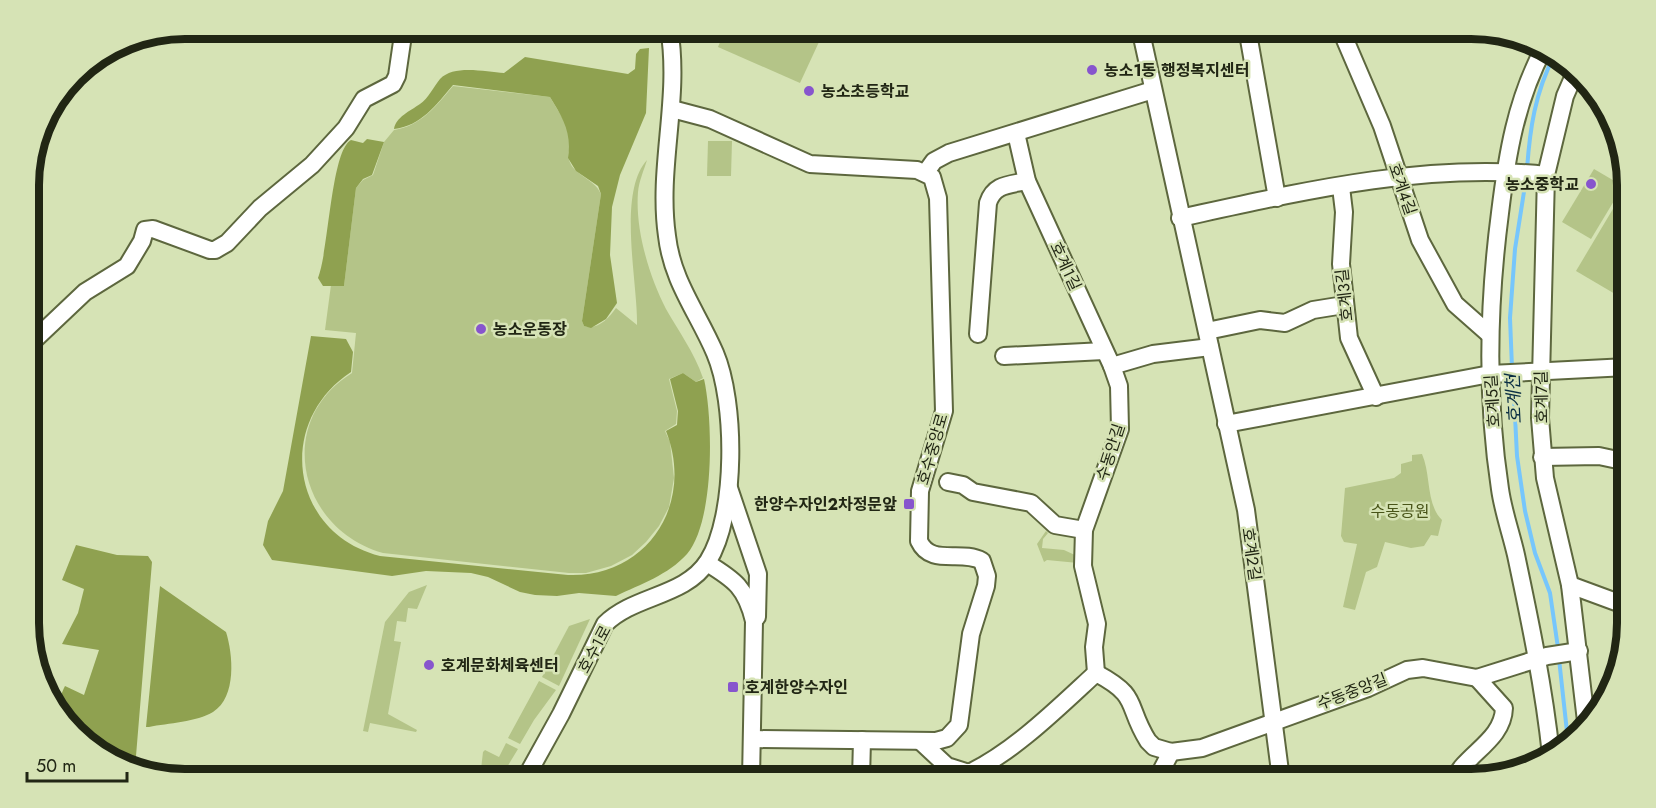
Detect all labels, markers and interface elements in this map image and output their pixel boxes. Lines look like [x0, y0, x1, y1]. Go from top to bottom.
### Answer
place label: 농소1동 행정복지센터 [1104, 59, 1249, 82]
marker: 농소1동 행정복지센터 [1085, 63, 1099, 77]
place label: 농소초등학교 [821, 80, 910, 103]
marker: 농소초등학교 [802, 84, 816, 98]
street label: 호계4길 [1383, 160, 1422, 218]
place label: 농소중학교 [1505, 173, 1579, 196]
marker: 농소중학교 [1584, 177, 1598, 191]
street label: 호계1길 [1044, 238, 1087, 294]
street label: 호계3길 [1330, 267, 1359, 322]
place label: 농소운동장 [493, 318, 567, 341]
marker: 농소운동장 [474, 322, 488, 336]
water label: 호계천 [1500, 371, 1528, 424]
street label: 호계7길 [1530, 371, 1553, 423]
street label: 호계5길 [1479, 374, 1506, 428]
street label: 호수중앙로 [911, 410, 954, 488]
street label: 수동안길 [1090, 421, 1131, 484]
place label: 한양수자인2차정문앞 [754, 493, 897, 516]
marker: 한양수자인2차정문앞 [902, 497, 916, 511]
park label: 수동공원 [1371, 500, 1429, 523]
street label: 호계2길 [1236, 526, 1267, 582]
street label: 호수1로 [572, 621, 617, 677]
place label: 호계문화체육센터 [441, 654, 559, 677]
marker: 호계문화체육센터 [422, 658, 436, 672]
street label: 수동중앙길 [1314, 668, 1391, 715]
place label: 호계한양수자인 [745, 676, 848, 699]
marker: 호계한양수자인 [726, 680, 740, 694]
scale bar [27, 745, 128, 783]
text: 50 m [36, 753, 76, 779]

